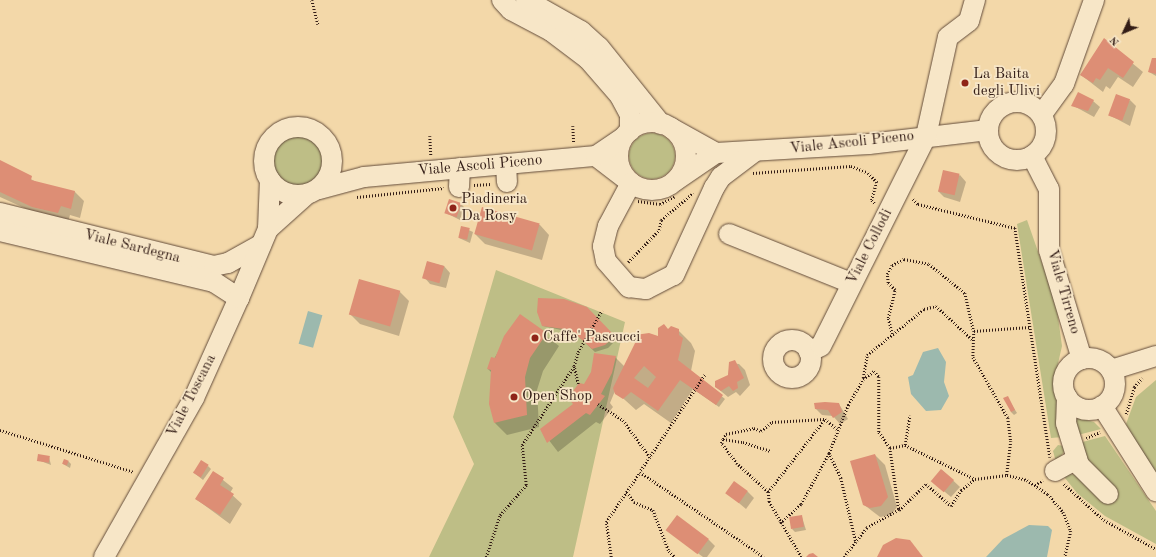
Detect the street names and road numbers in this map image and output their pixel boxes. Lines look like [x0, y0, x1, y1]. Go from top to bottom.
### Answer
street label: Viale Ascoli Piceno [789, 128, 915, 158]
street label: Viale Ascoli Piceno [417, 152, 543, 180]
street label: Viale Collodi [843, 206, 897, 288]
street label: Viale Sardegna [82, 226, 182, 268]
street label: Viale Tirreno [1042, 248, 1084, 336]
street label: Viale Toscana [163, 352, 221, 440]

